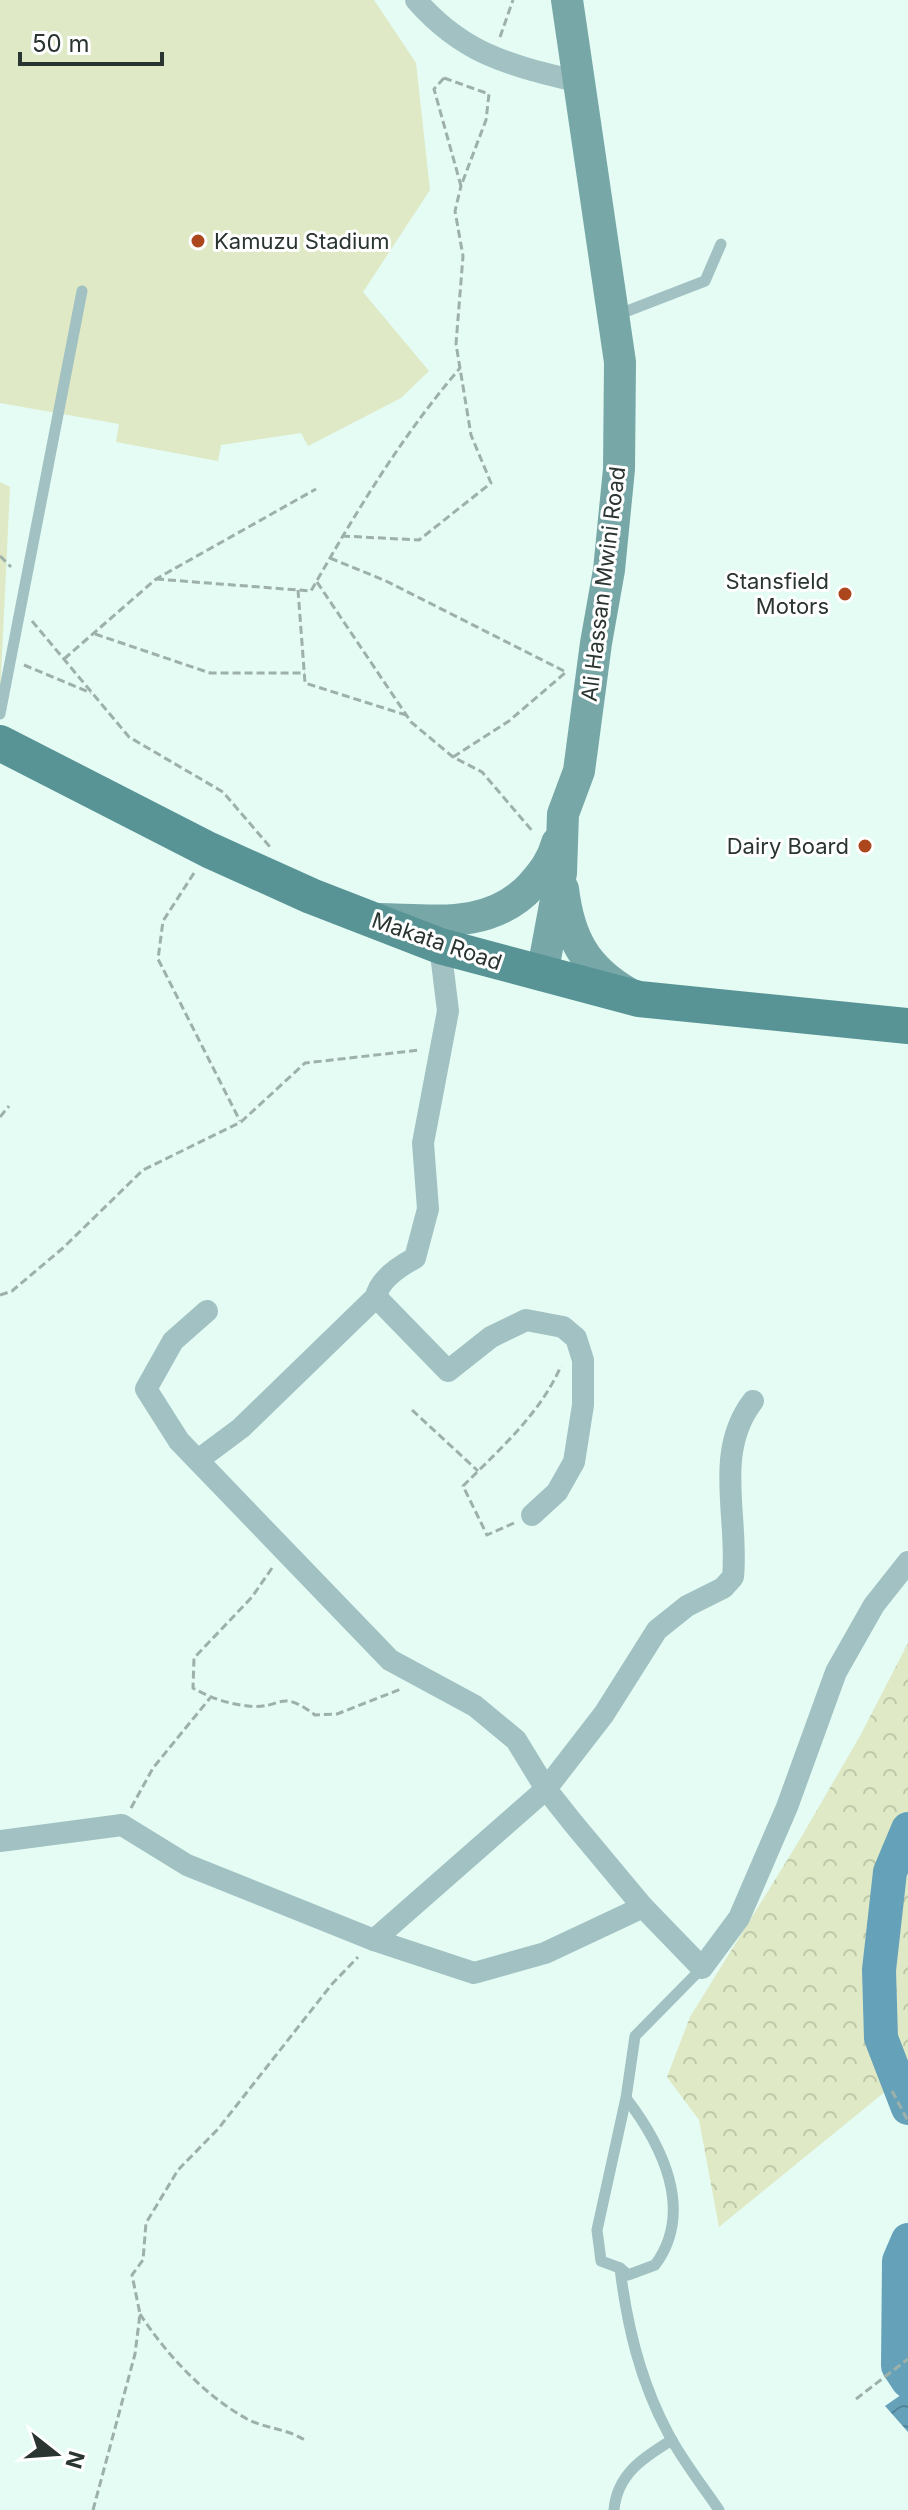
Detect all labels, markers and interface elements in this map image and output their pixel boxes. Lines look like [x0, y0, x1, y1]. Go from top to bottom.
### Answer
scale bar [20, 16, 162, 66]
text: 50 m [32, 29, 90, 58]
place label: Kamuzu Stadium [214, 228, 390, 254]
marker: Kamuzu Stadium [189, 232, 207, 250]
street label: Ali Hassan Mwini Road [576, 465, 630, 703]
place label: Stansfield Motors [726, 568, 829, 619]
marker: Stansfield Motors [836, 585, 854, 603]
place label: Dairy Board [727, 833, 849, 859]
marker: Dairy Board [856, 837, 874, 855]
street label: Makata Road [369, 907, 505, 975]
north arrow [16, 2414, 96, 2494]
text: N [60, 2448, 90, 2472]

